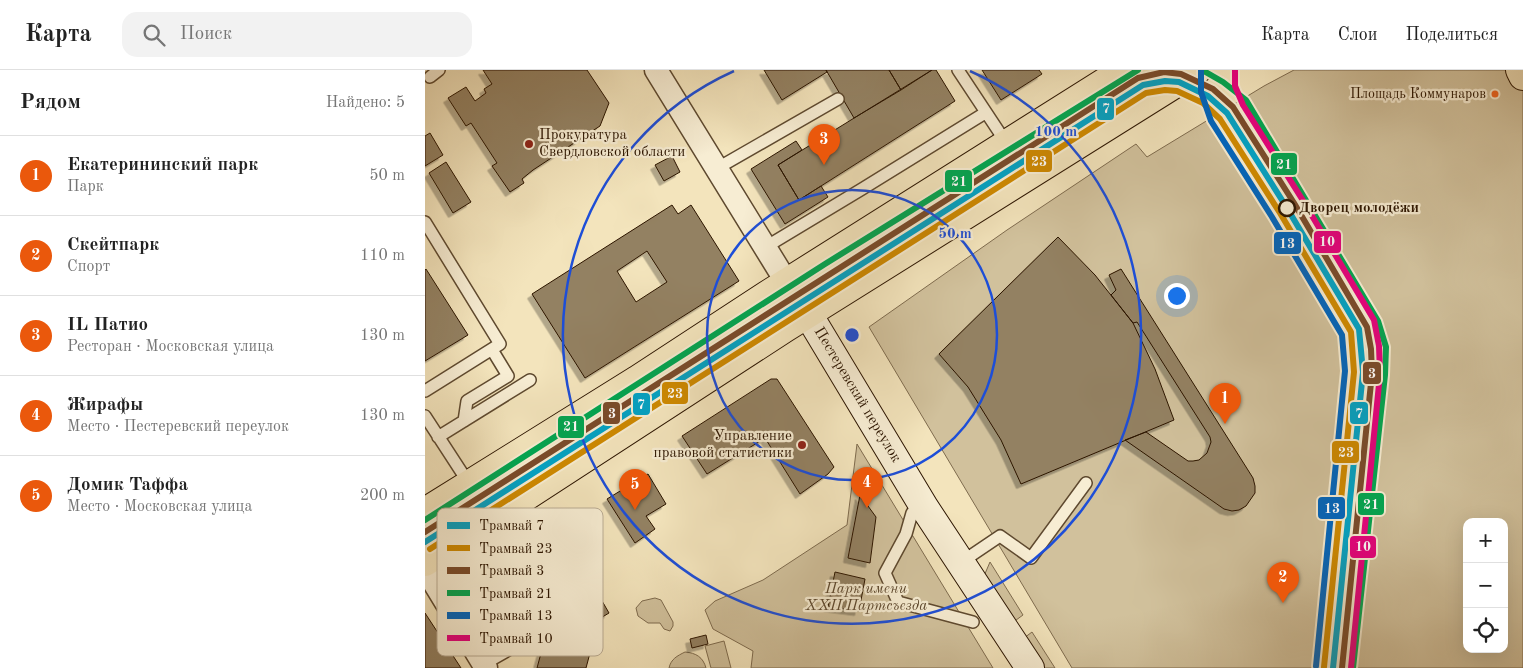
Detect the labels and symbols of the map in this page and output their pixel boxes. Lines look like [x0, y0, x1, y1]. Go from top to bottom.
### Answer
place label: Площадь Коммунаров [1350, 87, 1486, 101]
marker: Площадь Коммунаров [1490, 89, 1500, 99]
line badge: 7 [1096, 97, 1115, 121]
text: 7 [1102, 102, 1110, 116]
pin: 3 [808, 124, 840, 165]
text: 100 m [1035, 125, 1077, 140]
place label: Прокуратура Свердловской области [539, 128, 685, 160]
marker: Прокуратура Свердловской области [523, 138, 535, 150]
line badge: 23 [1025, 149, 1053, 173]
line badge: 21 [1270, 152, 1298, 176]
text: 23 [1031, 155, 1047, 169]
text: 21 [1276, 158, 1292, 172]
line badge: 21 [944, 169, 973, 193]
text: 21 [951, 175, 967, 189]
marker: Дворец молодёжи [1278, 199, 1296, 217]
place label: Дворец молодёжи [1299, 201, 1419, 216]
text: 50 m [938, 227, 972, 242]
line badge: 10 [1313, 230, 1342, 254]
line badge: 13 [1273, 231, 1302, 255]
text: 10 [1319, 235, 1335, 249]
text: 13 [1279, 237, 1295, 251]
your location [1164, 283, 1190, 309]
street label: Пестеревский переулок [811, 325, 904, 466]
centre of rings [843, 326, 861, 344]
line badge: 3 [1362, 361, 1382, 385]
text: 3 [1368, 367, 1376, 381]
line badge: 23 [661, 381, 689, 405]
pin: 1 [1209, 383, 1241, 424]
text: 23 [667, 387, 683, 401]
line badge: 7 [632, 392, 651, 416]
text: 7 [637, 398, 645, 412]
line badge: 3 [602, 401, 621, 425]
line badge: 7 [1349, 401, 1369, 425]
text: 3 [608, 407, 616, 421]
text: 7 [1355, 407, 1363, 421]
line badge: 21 [557, 415, 585, 439]
text: 21 [563, 420, 579, 434]
place label: Управление правовой статистики [654, 429, 792, 461]
marker: Управление правовой статистики [796, 439, 808, 451]
line badge: 23 [1331, 440, 1360, 464]
text: 23 [1338, 446, 1354, 460]
pin: 4 [851, 467, 883, 508]
pin: 5 [619, 469, 651, 510]
line badge: 21 [1357, 492, 1385, 516]
line badge: 13 [1317, 496, 1346, 520]
text: 21 [1363, 498, 1379, 512]
text: 13 [1324, 502, 1340, 516]
legend [437, 508, 603, 656]
text: Трамвай 7 [479, 519, 544, 533]
line badge: 10 [1349, 535, 1377, 559]
text: 10 [1355, 540, 1371, 554]
text: Трамвай 23 [479, 542, 553, 556]
pin: 2 [1267, 562, 1299, 603]
text: Трамвай 3 [479, 564, 544, 578]
park label: Парк имени XXII Партсъезда [805, 582, 927, 614]
text: Трамвай 21 [479, 587, 553, 601]
text: Трамвай 13 [479, 609, 553, 623]
text: Трамвай 10 [479, 632, 553, 646]

